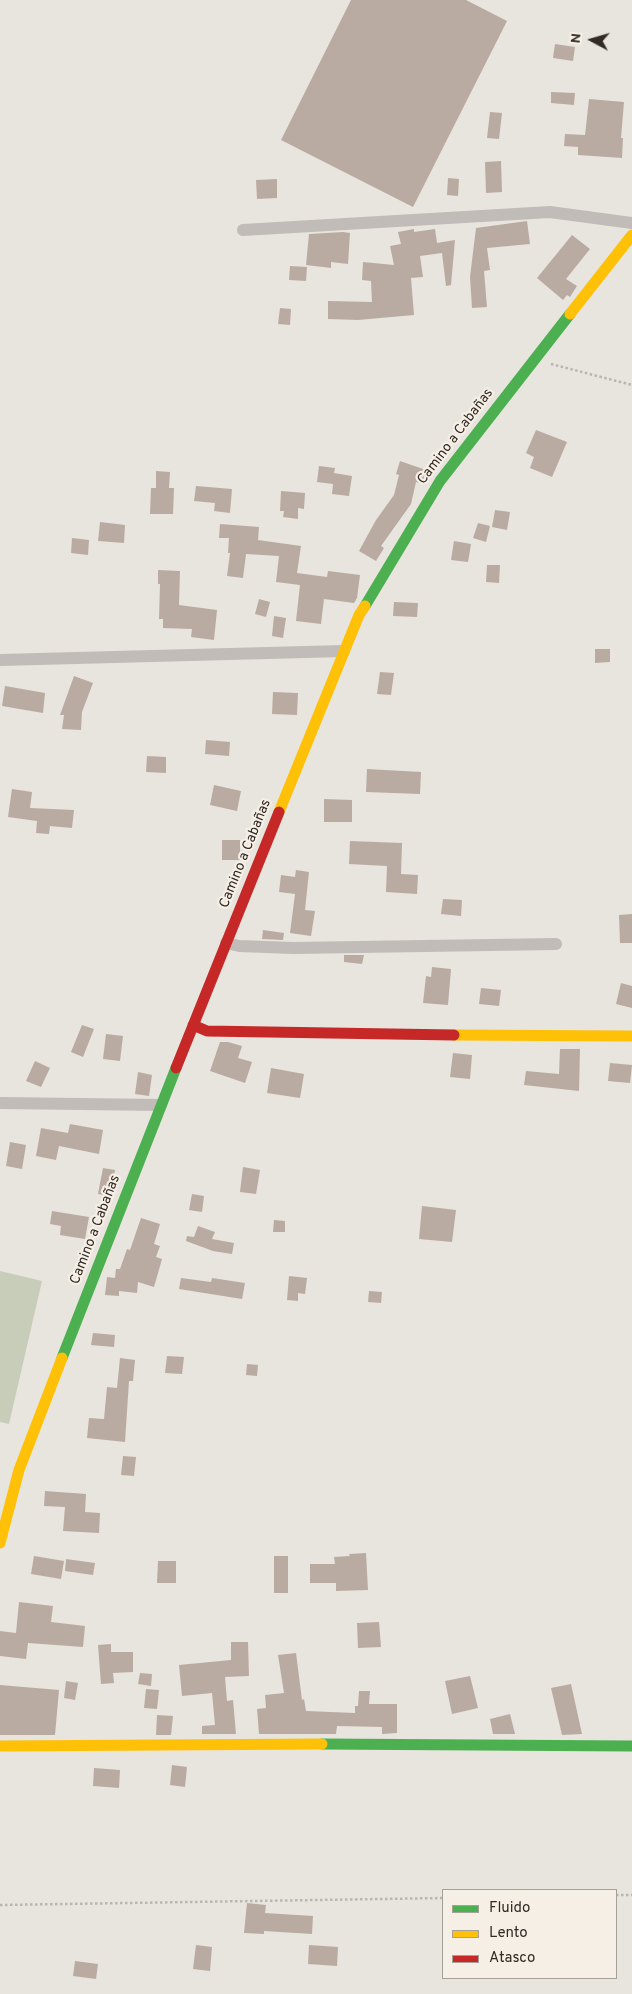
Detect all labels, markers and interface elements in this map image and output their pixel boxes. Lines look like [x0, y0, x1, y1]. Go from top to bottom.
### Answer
north arrow [567, 15, 617, 65]
text: N [568, 32, 586, 44]
street label: Camino a Cabañas [414, 386, 498, 488]
street label: Camino a Cabañas [217, 797, 275, 911]
street label: Camino a Cabañas [67, 1173, 125, 1287]
legend [442, 1889, 617, 1979]
text: Fluido [489, 1899, 530, 1918]
text: Lento [489, 1924, 528, 1943]
text: Atasco [489, 1949, 535, 1968]

